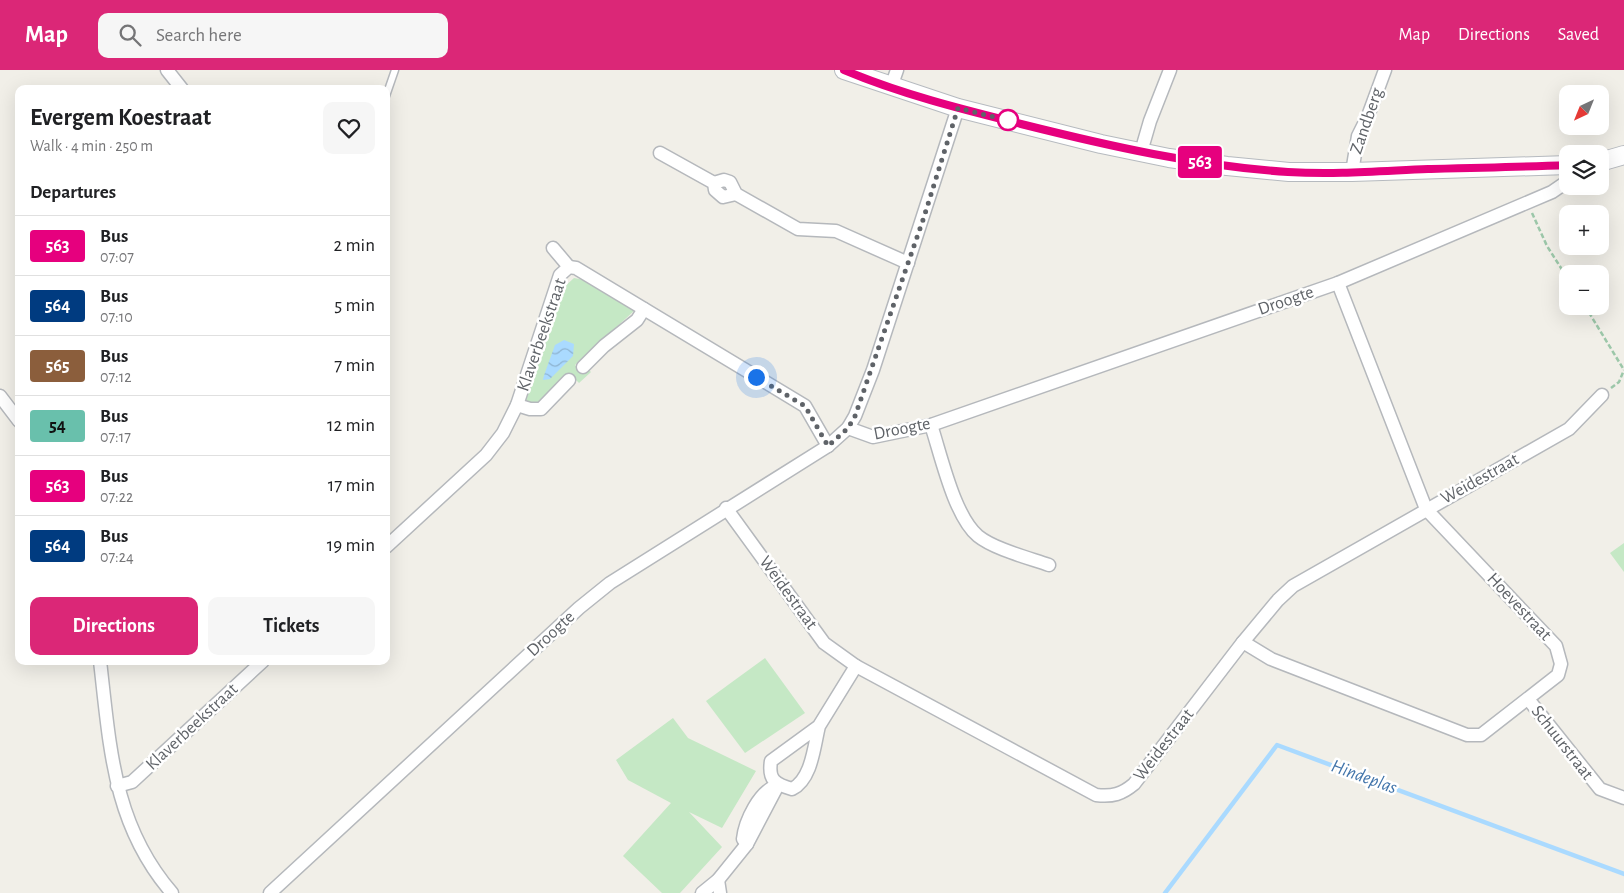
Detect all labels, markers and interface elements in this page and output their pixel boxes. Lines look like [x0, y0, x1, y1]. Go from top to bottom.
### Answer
search box [98, 13, 448, 58]
icon: search [116, 21, 144, 49]
text: Map [25, 23, 68, 47]
text: Search here [156, 26, 242, 45]
text: Map [1399, 26, 1430, 44]
text: Directions [1458, 26, 1530, 44]
text: Saved [1558, 26, 1599, 44]
north arrow [1559, 85, 1609, 135]
map controls [1559, 85, 1609, 315]
street label: Zandberg [1347, 86, 1387, 156]
button: heart [323, 102, 375, 154]
text: Evergem Koestraat [30, 106, 211, 130]
unlabelled marker [997, 109, 1019, 131]
text: Walk · 4 min · 250 m [30, 138, 153, 154]
button: layers [1559, 145, 1609, 195]
line badge: 563 [1171, 146, 1229, 178]
text: 563 [1188, 153, 1212, 171]
text: Departures [30, 183, 116, 202]
button: + [1559, 205, 1609, 255]
text: Bus [100, 227, 128, 246]
text: 2 min [334, 236, 375, 255]
text: 563 [45, 237, 70, 255]
text: 07:07 [100, 249, 134, 265]
button: − [1559, 265, 1609, 315]
street label: Klaverbeekstraat [514, 276, 570, 394]
street label: Droogte [1256, 283, 1316, 319]
text: Bus [100, 287, 128, 306]
text: 5 min [334, 296, 375, 315]
text: 564 [45, 297, 70, 315]
text: 07:10 [100, 309, 133, 325]
text: Bus [100, 347, 128, 366]
text: 7 min [334, 356, 375, 375]
text: 565 [45, 357, 70, 375]
your location [744, 365, 769, 390]
text: 07:12 [100, 369, 132, 385]
text: Bus [100, 407, 128, 426]
street label: Droogte [872, 415, 932, 443]
text: 12 min [327, 416, 375, 435]
text: 54 [49, 417, 66, 435]
text: 07:17 [100, 429, 131, 445]
street label: Weidestraat [1438, 450, 1522, 508]
text: Bus [100, 467, 128, 486]
text: 17 min [328, 476, 375, 495]
text: 563 [45, 477, 70, 495]
text: 07:22 [100, 489, 133, 505]
text: Bus [100, 527, 128, 546]
text: 19 min [327, 536, 375, 555]
text: 564 [45, 537, 70, 555]
text: 07:24 [100, 549, 134, 565]
street label: Weidestraat [755, 553, 821, 633]
street label: Hoevestraat [1483, 570, 1555, 644]
button: Directions [30, 597, 198, 655]
button: Tickets [208, 597, 375, 655]
street label: Droogte [524, 608, 578, 660]
street label: Klaverbeekstraat [143, 680, 242, 774]
street label: Schuurstraat [1528, 702, 1597, 784]
street label: Weidestraat [1130, 705, 1198, 784]
water label: Hindeplas [1329, 756, 1399, 798]

